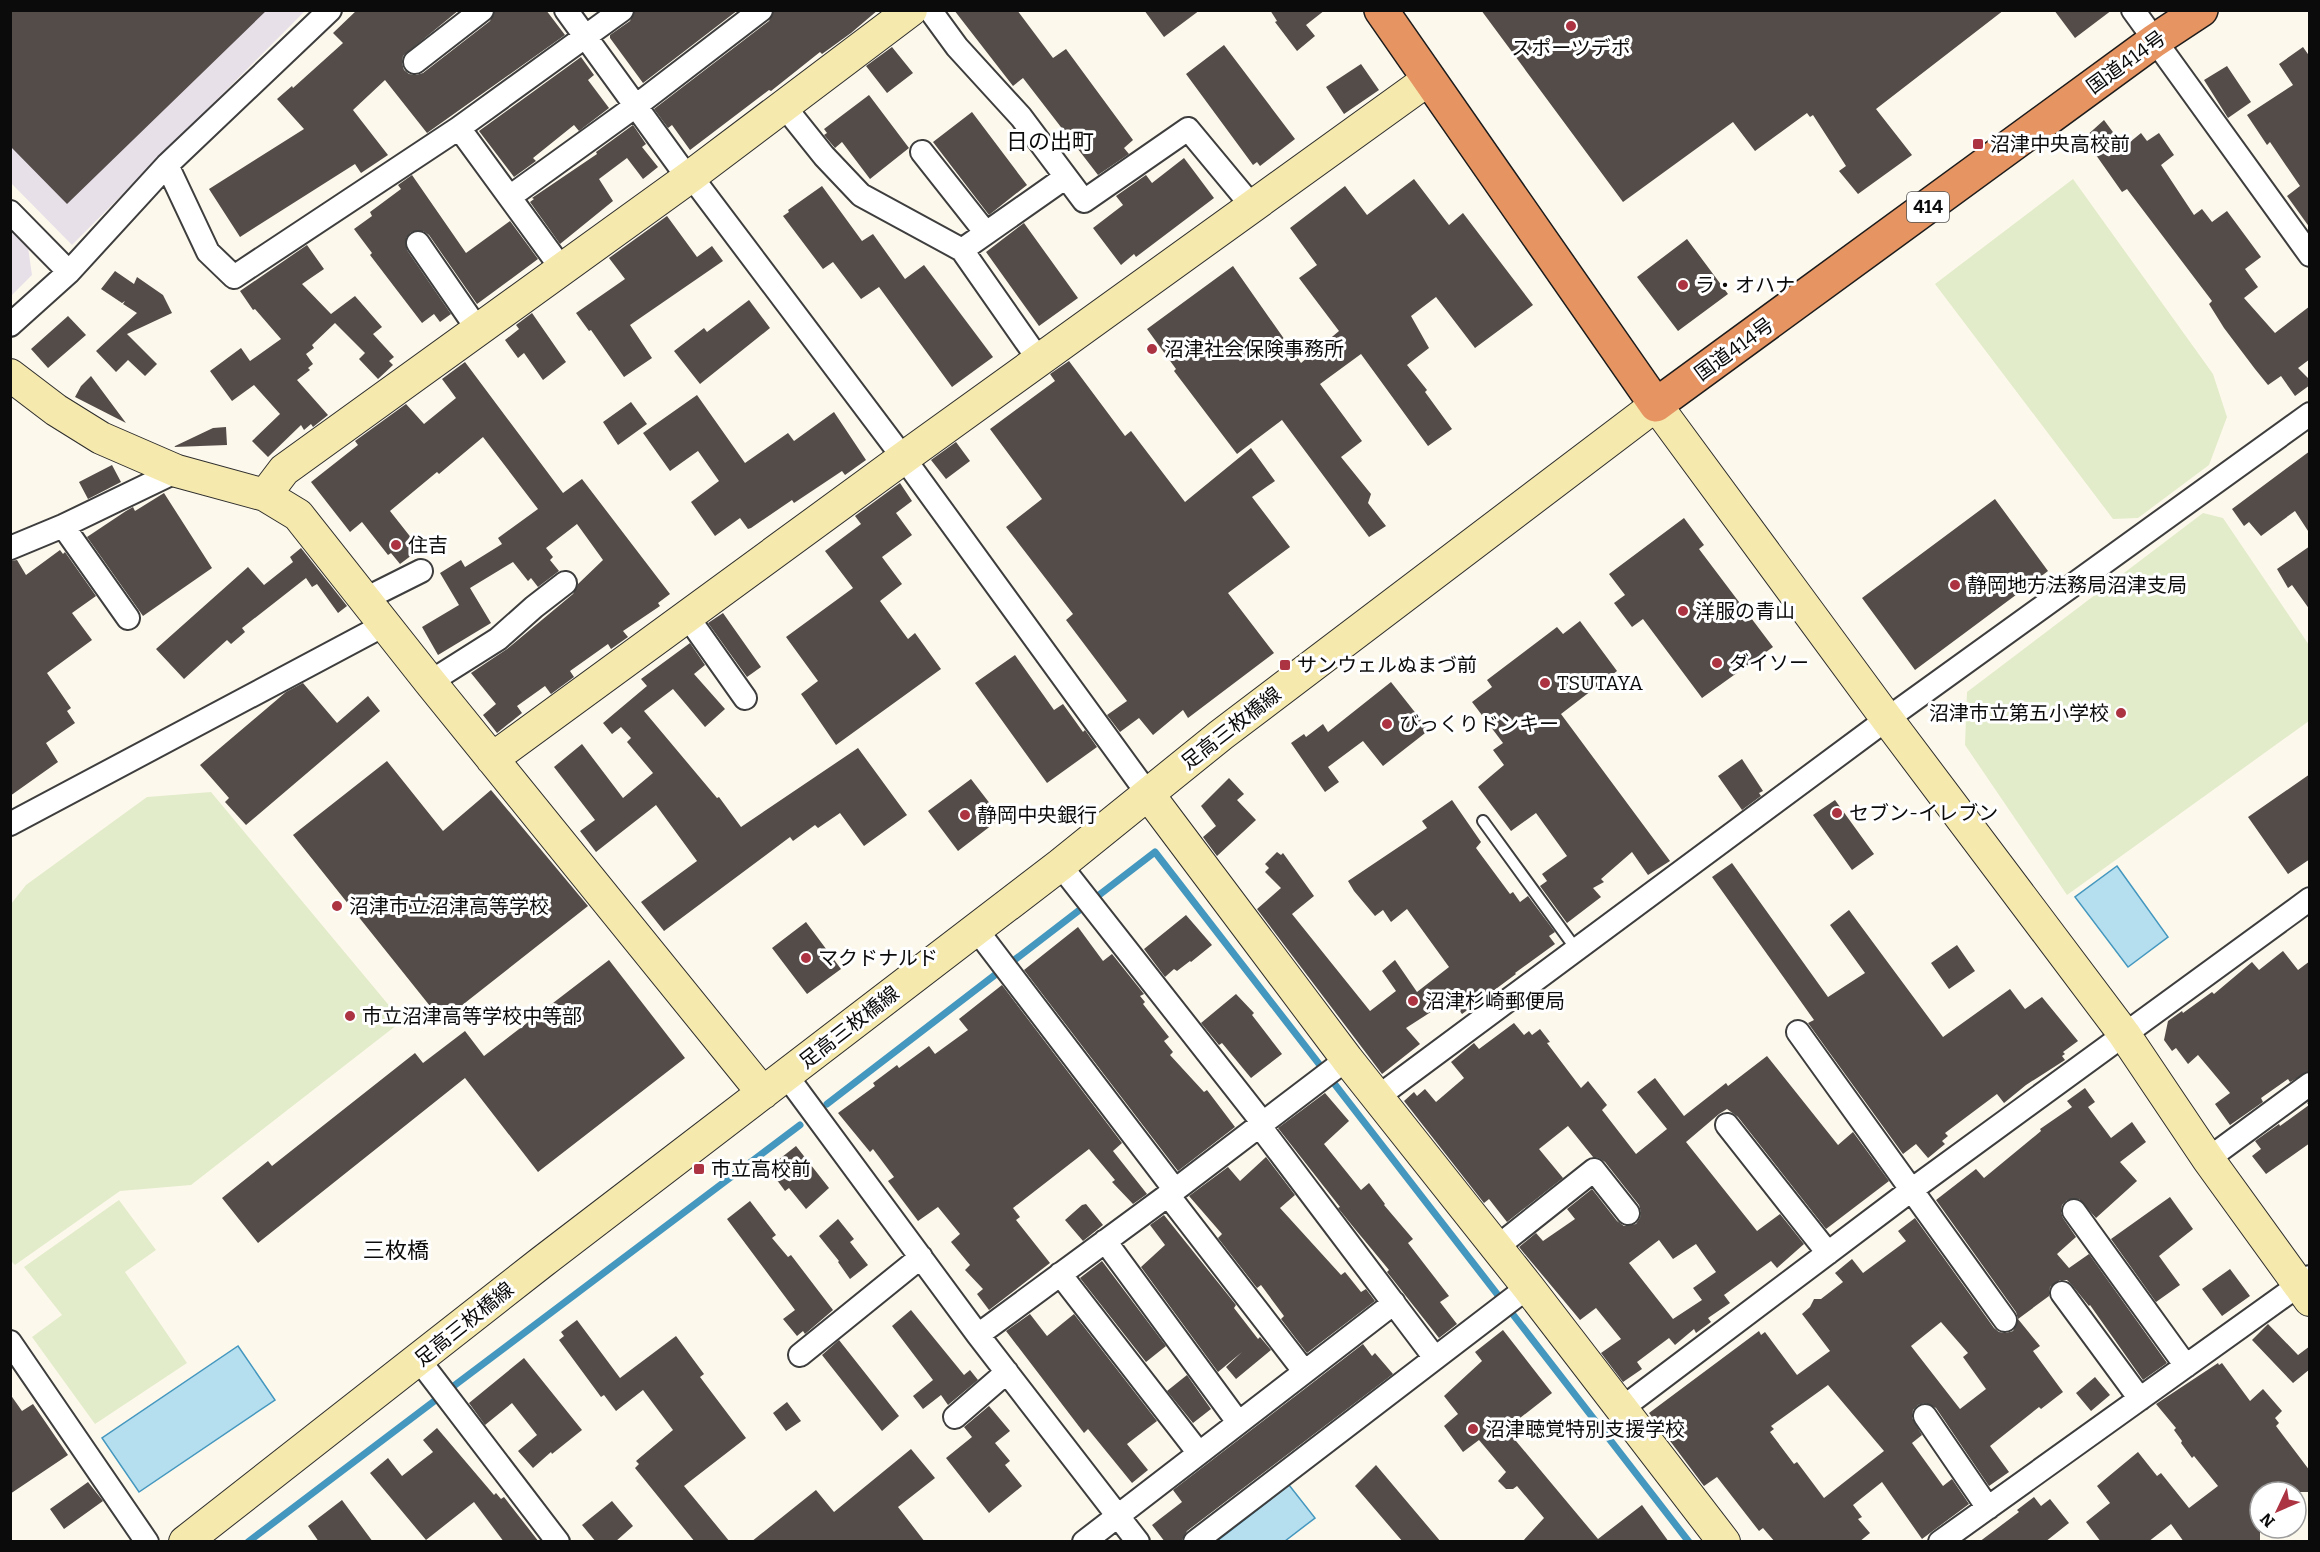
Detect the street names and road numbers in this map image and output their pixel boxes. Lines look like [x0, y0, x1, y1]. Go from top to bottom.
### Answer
street label: 国道414号 [2082, 25, 2170, 99]
road number: 414 [1907, 192, 1949, 222]
street label: 国道414号 [1690, 312, 1778, 386]
street label: 足高三枚橋線 [1176, 682, 1286, 774]
street label: 足高三枚橋線 [794, 981, 904, 1073]
street label: 足高三枚橋線 [410, 1277, 518, 1371]

